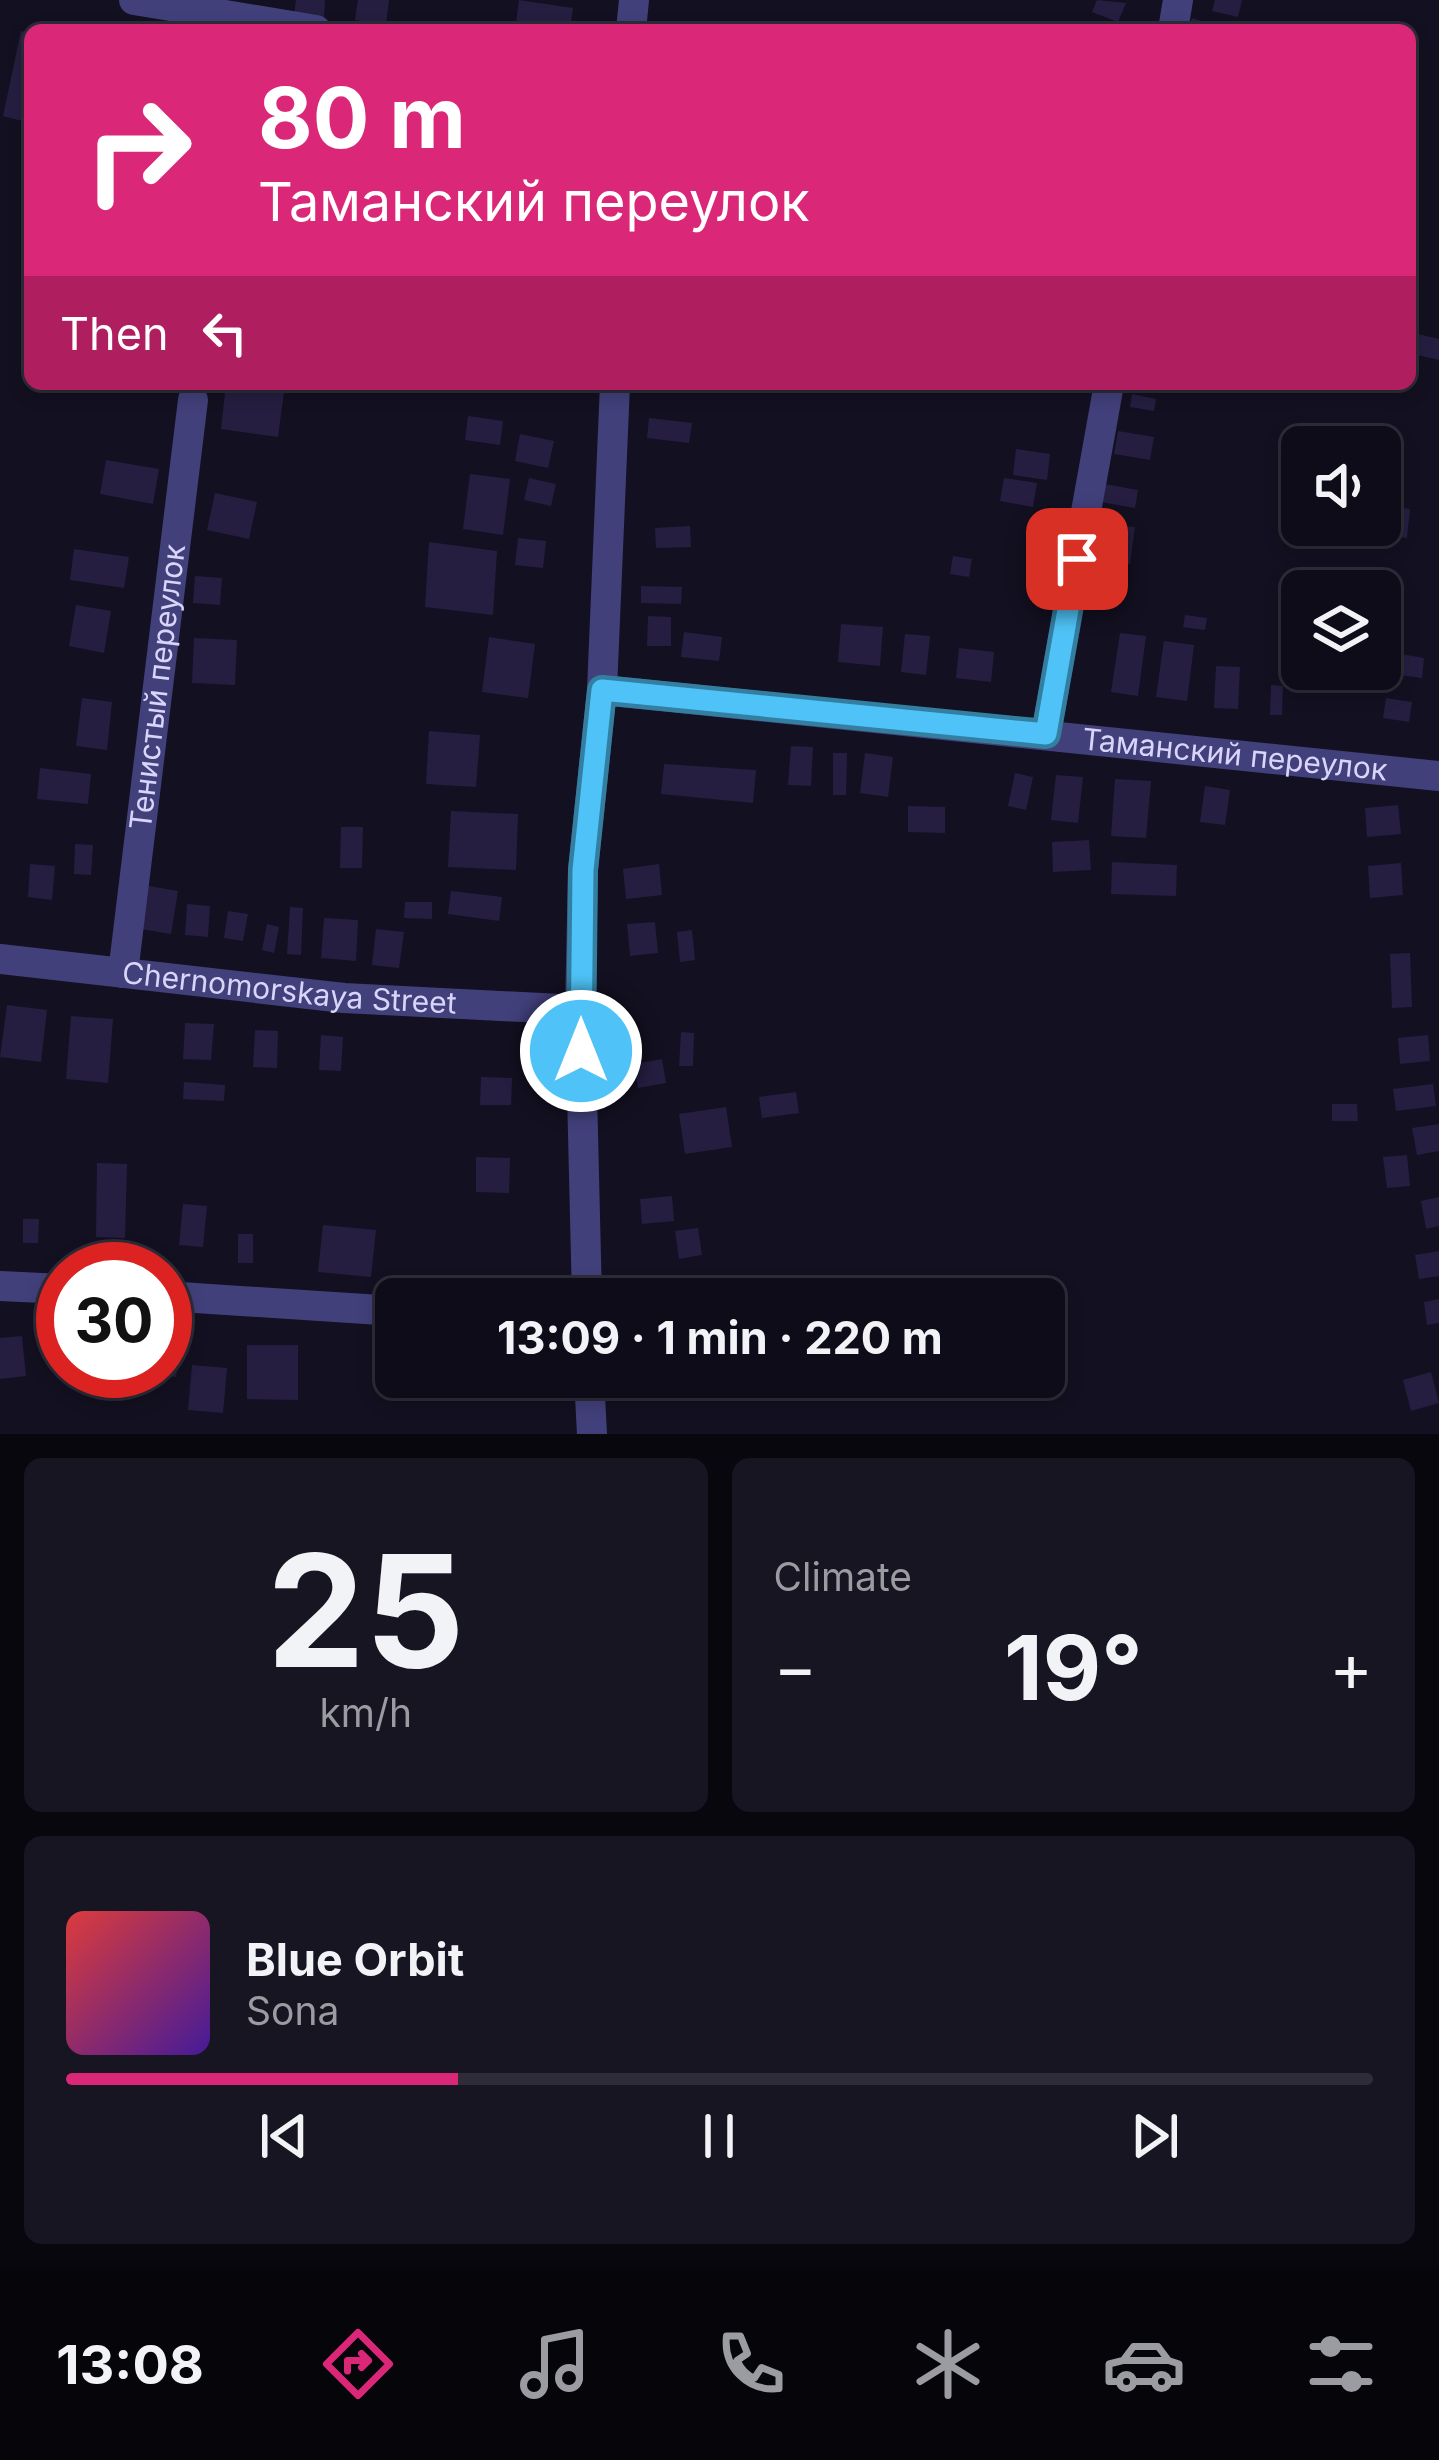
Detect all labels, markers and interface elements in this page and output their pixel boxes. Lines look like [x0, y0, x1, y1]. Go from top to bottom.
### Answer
text: 80 m [258, 67, 466, 168]
icon: right [60, 72, 216, 228]
text: Таманский переулок [258, 169, 810, 234]
icon: left [192, 300, 258, 366]
text: Then [60, 306, 168, 361]
map controls [1281, 426, 1401, 690]
button: sound [1281, 426, 1401, 546]
pin [1026, 508, 1128, 610]
icon: arrive [1044, 526, 1110, 592]
street label: Тенистый переулок [122, 542, 192, 832]
button: layers [1281, 570, 1401, 690]
street label: Таманский переулок [1080, 720, 1389, 788]
street label: Chernomorskaya Street [120, 954, 458, 1021]
position arrow [518, 988, 644, 1114]
speed limit sign: 30 [36, 1242, 192, 1398]
text: 13:09 · 1 min · 220 m [497, 1310, 943, 1365]
text: 25 [267, 1516, 465, 1705]
text: Climate [774, 1553, 912, 1600]
text: 19° [1004, 1613, 1143, 1722]
text: − [774, 1627, 817, 1707]
text: + [1329, 1627, 1373, 1707]
text: km/h [319, 1689, 412, 1736]
text: Blue Orbit [246, 1932, 464, 1987]
text: Sona [246, 1987, 339, 2034]
icon: previous [251, 2103, 317, 2169]
icon: pause [686, 2103, 752, 2169]
icon: next [1122, 2103, 1188, 2169]
icon: directions [316, 2322, 400, 2406]
icon: music [513, 2322, 597, 2406]
icon: phone [709, 2322, 793, 2406]
icon: climate [906, 2322, 990, 2406]
icon: car [1102, 2322, 1186, 2406]
icon: filters [1299, 2322, 1383, 2406]
text: 13:08 [56, 2332, 204, 2397]

